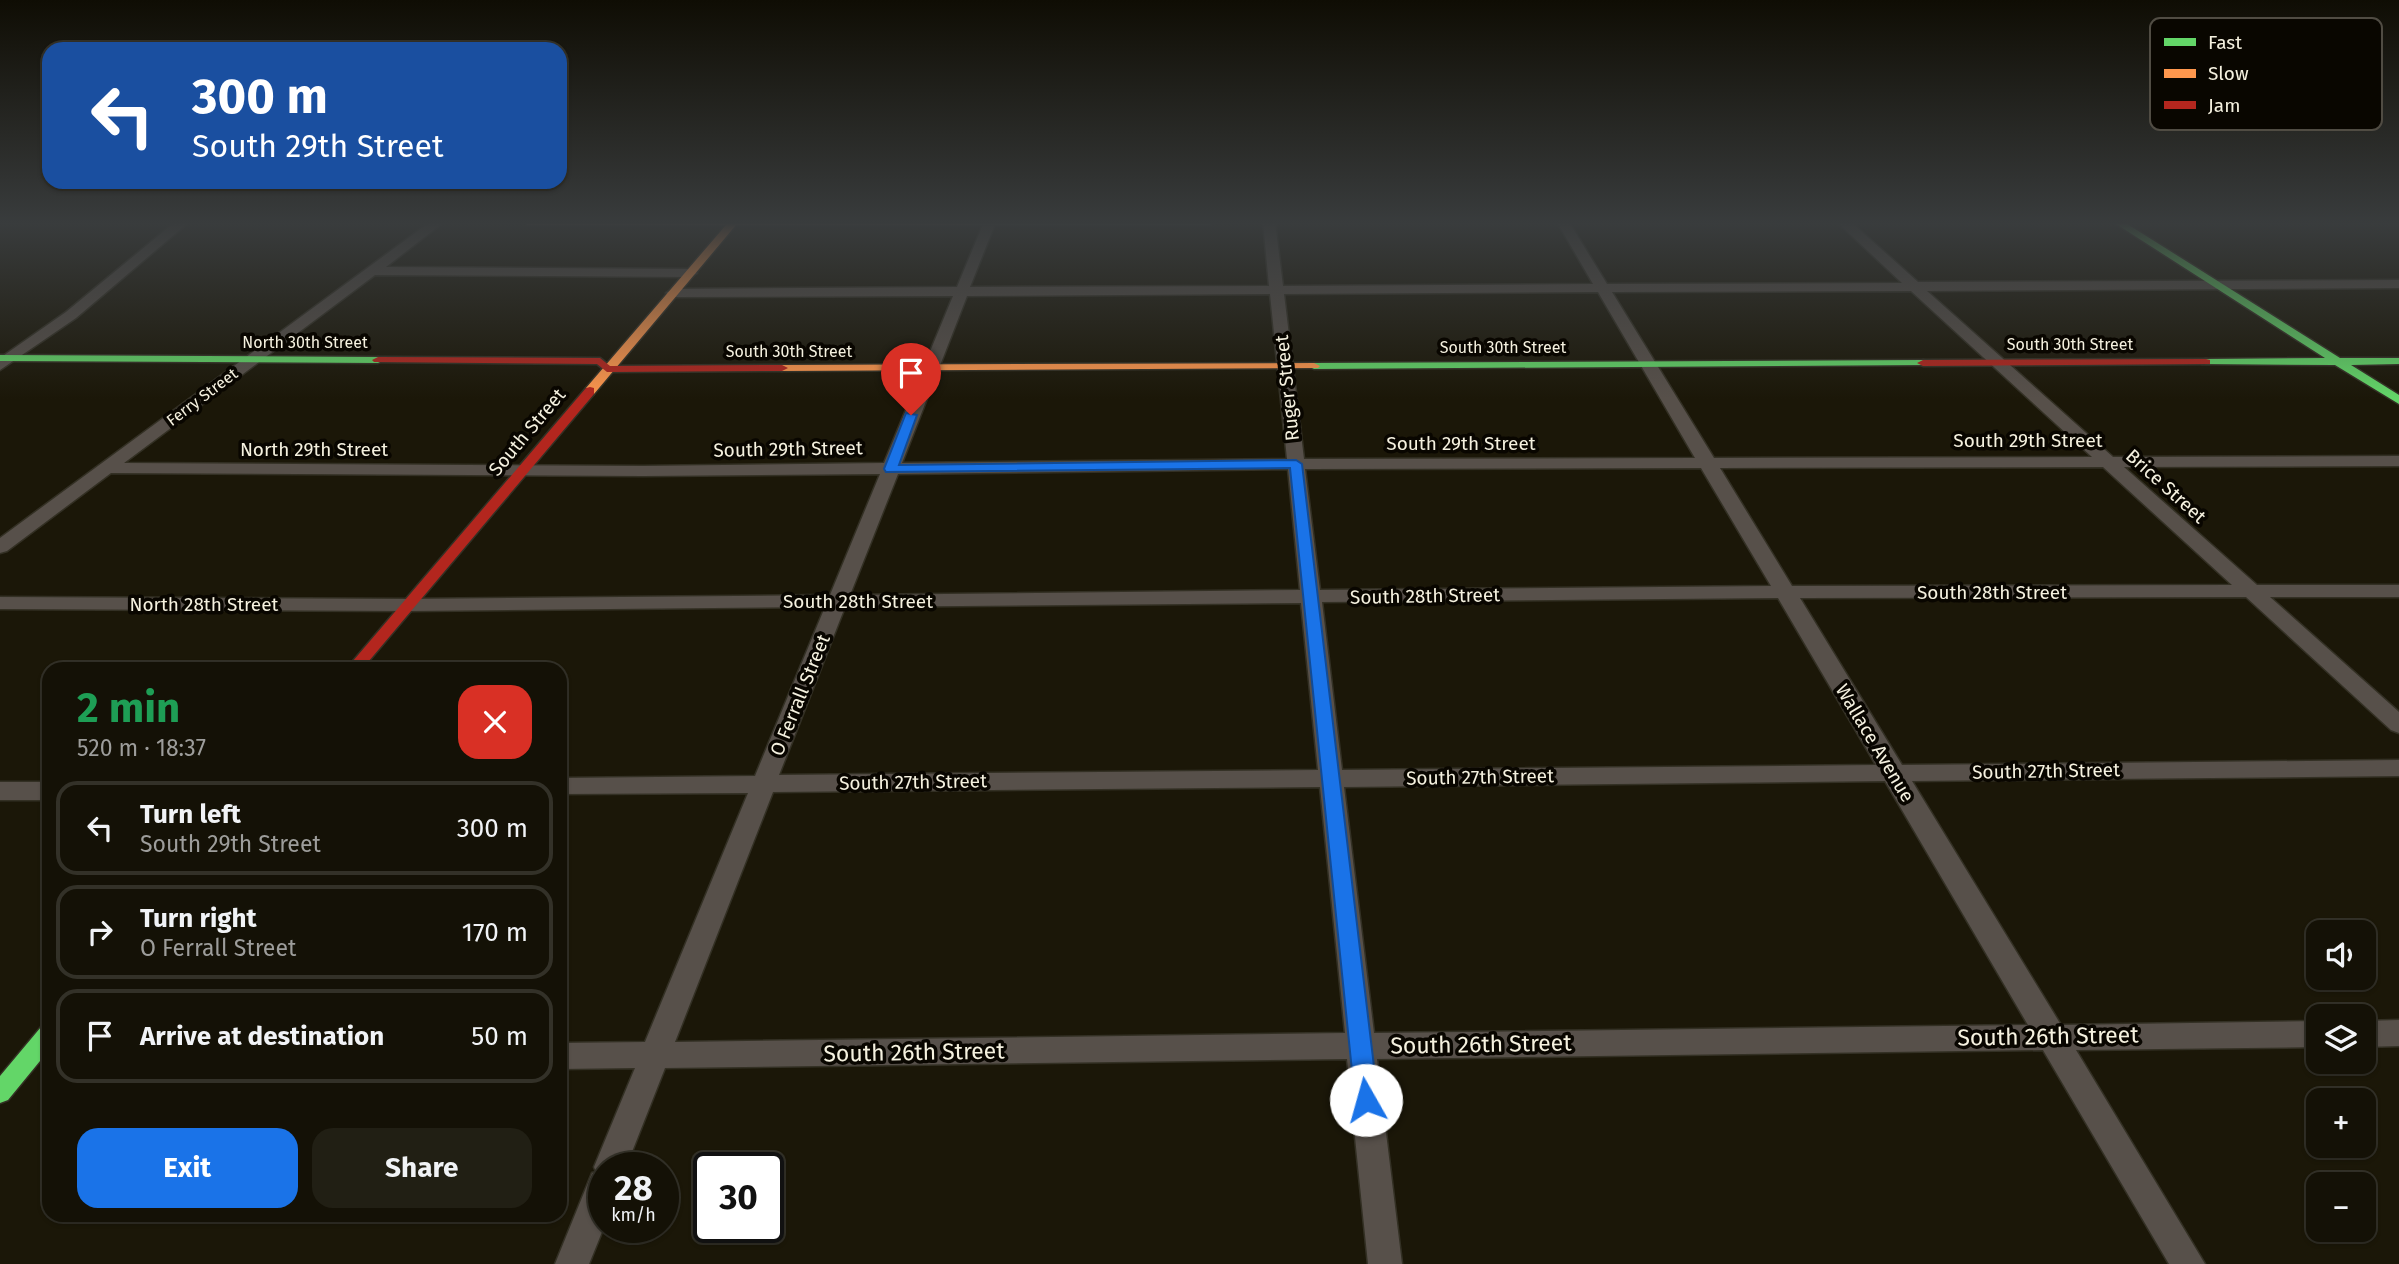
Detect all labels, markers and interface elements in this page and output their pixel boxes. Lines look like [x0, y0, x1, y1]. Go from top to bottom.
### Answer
legend [2150, 18, 2382, 130]
text: Fast [2208, 31, 2242, 54]
text: Slow [2208, 62, 2249, 85]
text: 300 m [192, 67, 328, 126]
icon: left [77, 70, 168, 161]
text: Jam [2208, 94, 2240, 117]
text: South 29th Street [192, 127, 443, 165]
street label: North 30th Street [242, 333, 368, 352]
street label: Ruger Street [1270, 334, 1304, 442]
street label: South 30th Street [2007, 335, 2133, 354]
street label: South 30th Street [1440, 338, 1566, 357]
street label: South 30th Street [726, 342, 852, 361]
pin [881, 343, 941, 415]
icon: arrive [892, 354, 930, 392]
street label: Ferry Street [163, 364, 241, 430]
street label: South Street [484, 383, 570, 480]
street label: South 29th Street [1953, 429, 2103, 452]
street label: South 29th Street [1386, 432, 1536, 455]
street label: South 29th Street [713, 436, 863, 462]
street label: North 29th Street [240, 438, 388, 461]
street label: Brice Street [2121, 444, 2211, 528]
street label: South 28th Street [1917, 581, 2067, 604]
street label: South 28th Street [1350, 583, 1500, 609]
street label: South 28th Street [783, 590, 933, 613]
street label: North 28th Street [130, 593, 279, 616]
street label: O Ferrall Street [765, 631, 835, 759]
street label: Wallace Avenue [1831, 680, 1919, 806]
text: 2 min [77, 683, 180, 733]
button: close [458, 685, 532, 759]
text: 520 m · 18:37 [77, 734, 206, 762]
street label: South 27th Street [1972, 758, 2120, 784]
street label: South 27th Street [1406, 764, 1554, 790]
street label: South 27th Street [839, 769, 987, 795]
text: Turn left [140, 799, 241, 830]
icon: left [81, 809, 119, 847]
text: 300 m [457, 813, 528, 844]
text: South 29th Street [140, 830, 321, 858]
text: Turn right [140, 903, 257, 934]
icon: right [81, 913, 119, 951]
text: 170 m [462, 917, 528, 948]
map controls [2306, 920, 2376, 1242]
button: sound [2306, 920, 2376, 990]
text: O Ferrall Street [140, 934, 296, 962]
button: layers [2306, 1004, 2376, 1074]
icon: arrive [81, 1017, 119, 1055]
street label: South 26th Street [1957, 1020, 2139, 1052]
text: Arrive at destination [140, 1021, 384, 1052]
text: 50 m [471, 1021, 528, 1052]
street label: South 26th Street [1390, 1028, 1572, 1060]
street label: South 26th Street [823, 1036, 1005, 1068]
position arrow [1329, 1063, 1403, 1137]
button: + [2306, 1088, 2376, 1158]
button: Exit [77, 1128, 298, 1208]
button: Share [312, 1128, 532, 1208]
speed limit sign: 30 [693, 1152, 784, 1243]
text: 28 [614, 1167, 653, 1209]
button: − [2306, 1172, 2376, 1242]
text: km/h [611, 1204, 656, 1226]

